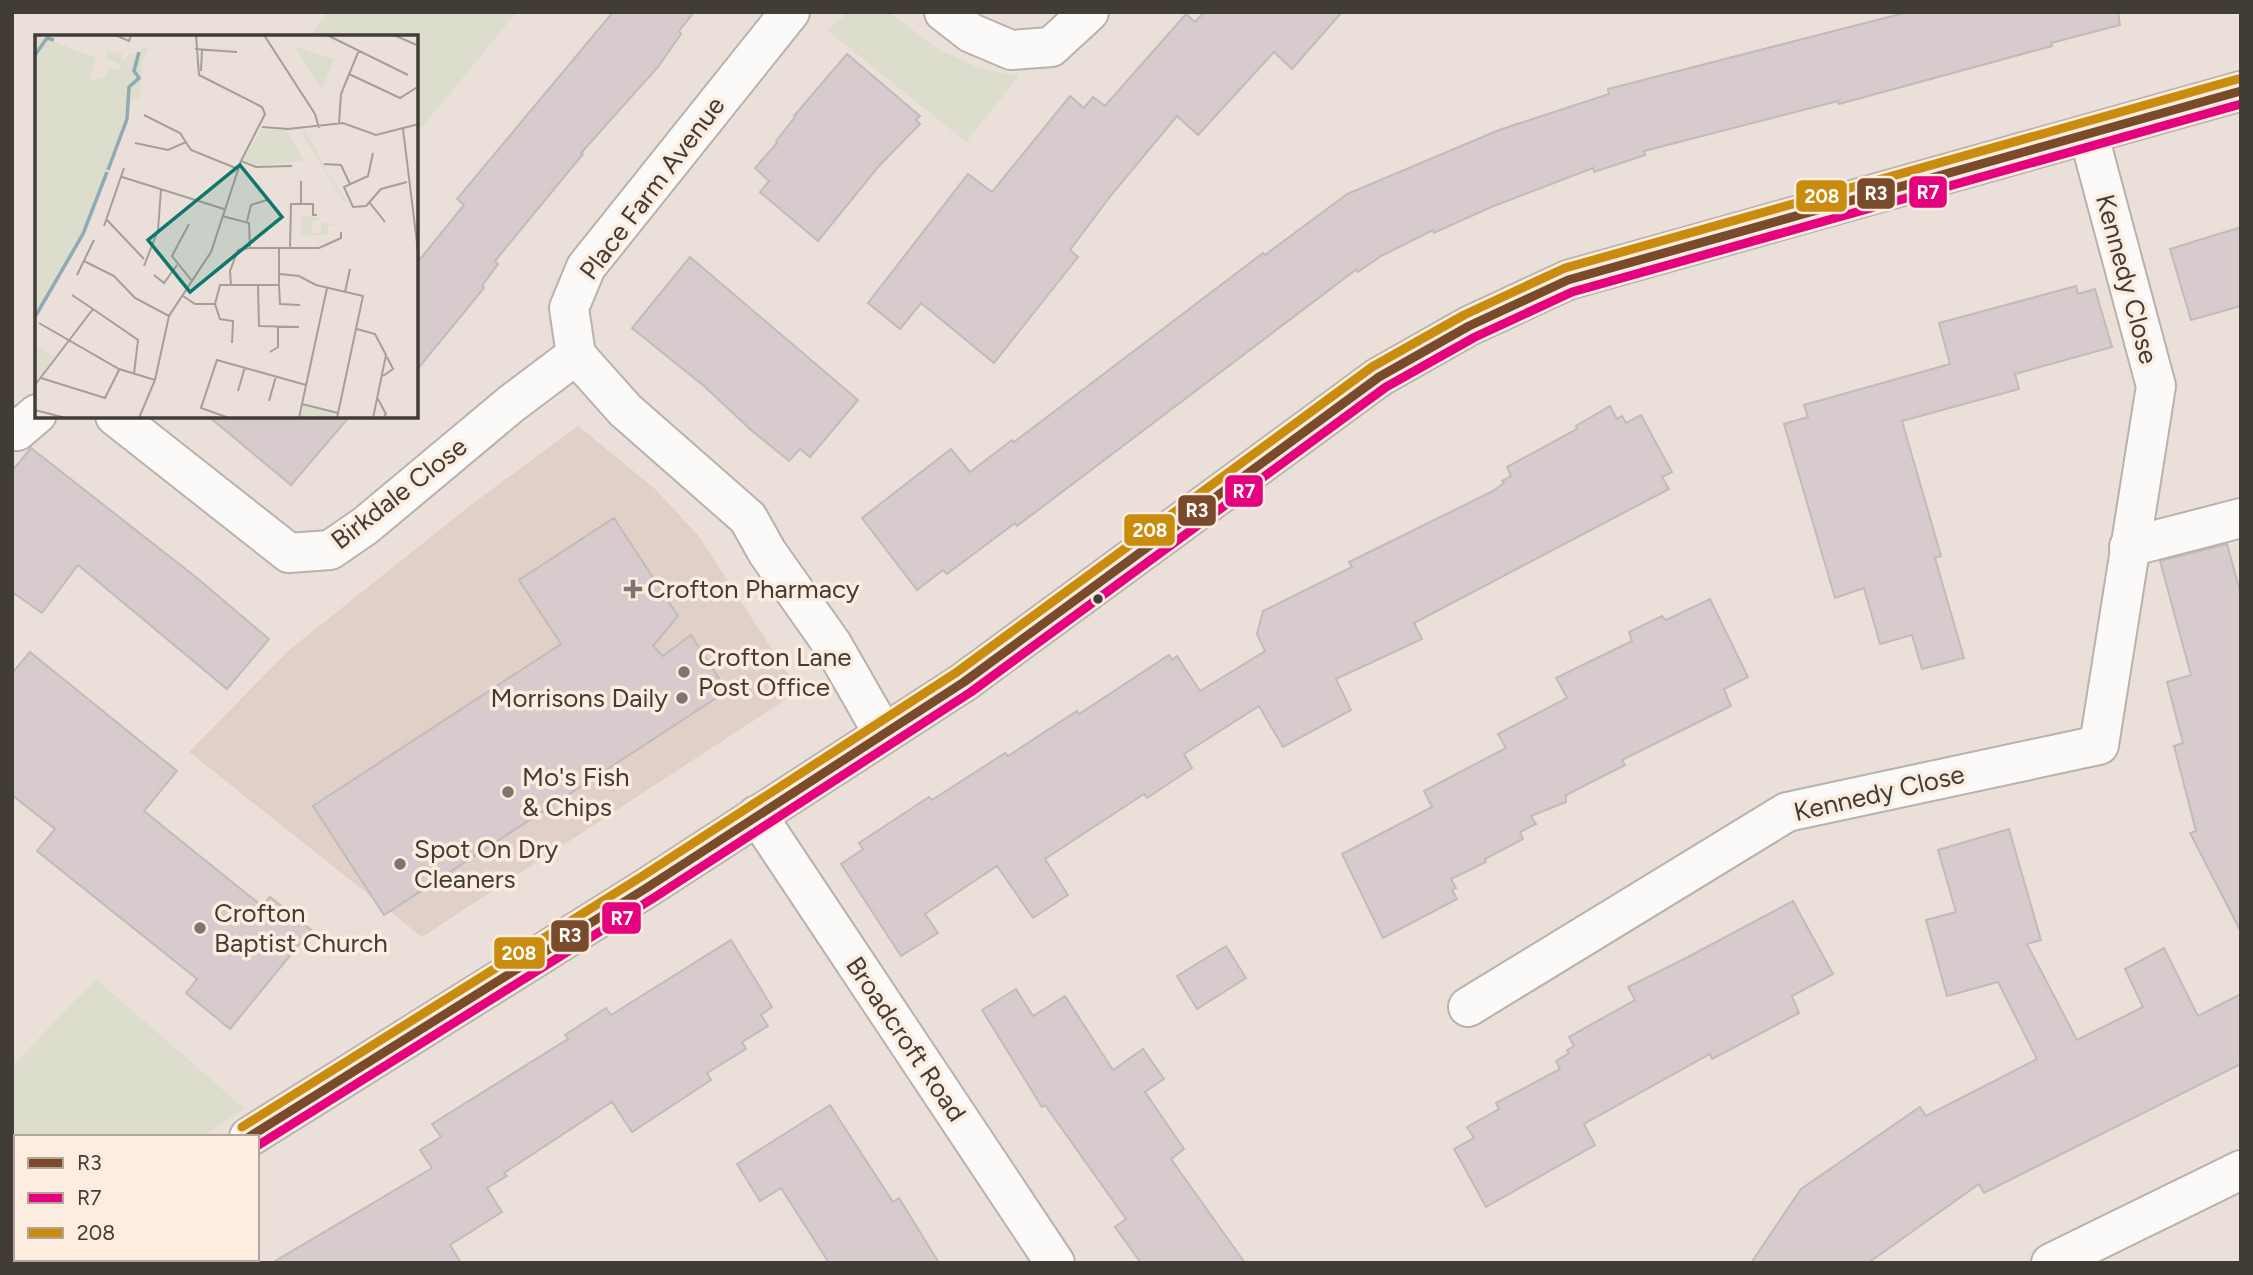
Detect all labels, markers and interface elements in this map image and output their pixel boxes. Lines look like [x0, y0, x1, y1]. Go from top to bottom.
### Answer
inset map [35, 35, 418, 418]
street label: Place Farm Avenue [573, 90, 731, 286]
line badge: R7 [1908, 175, 1948, 209]
line badge: R3 [1856, 177, 1896, 210]
line badge: 208 [1795, 179, 1848, 213]
text: R7 [1917, 181, 1939, 204]
text: R3 [1865, 182, 1887, 205]
text: 208 [1805, 185, 1839, 208]
street label: Kennedy Close [2089, 191, 2165, 367]
street label: Birkdale Close [325, 430, 473, 556]
line badge: R7 [1224, 474, 1264, 508]
text: R7 [1233, 480, 1255, 503]
line badge: R3 [1177, 494, 1217, 527]
text: R3 [1186, 499, 1208, 522]
line badge: 208 [1123, 513, 1176, 547]
text: 208 [1133, 519, 1167, 542]
place label: Crofton Pharmacy [647, 573, 860, 605]
marker: Crofton Pharmacy [625, 581, 641, 597]
unlabelled marker [1091, 592, 1105, 606]
place label: Crofton Lane Post Office [698, 641, 851, 703]
marker: Crofton Lane Post Office [676, 664, 692, 680]
place label: Morrisons Daily [490, 682, 668, 714]
marker: Morrisons Daily [674, 690, 690, 706]
street label: Kennedy Close [1791, 758, 1967, 828]
place label: Mo's Fish & Chips [522, 761, 630, 823]
marker: Mo's Fish & Chips [500, 784, 516, 800]
place label: Spot On Dry Cleaners [414, 833, 558, 895]
marker: Spot On Dry Cleaners [392, 856, 408, 872]
place label: Crofton Baptist Church [214, 897, 388, 959]
line badge: R7 [601, 901, 642, 935]
text: R7 [611, 907, 633, 930]
line badge: R3 [550, 919, 590, 953]
marker: Crofton Baptist Church [192, 920, 208, 936]
text: R3 [559, 924, 581, 947]
line badge: 208 [493, 936, 546, 970]
text: 208 [502, 942, 536, 965]
street label: Broadcroft Road [839, 951, 973, 1127]
legend [14, 1135, 259, 1261]
text: R3 [77, 1150, 102, 1175]
text: R7 [77, 1185, 101, 1210]
text: 208 [77, 1220, 115, 1245]

